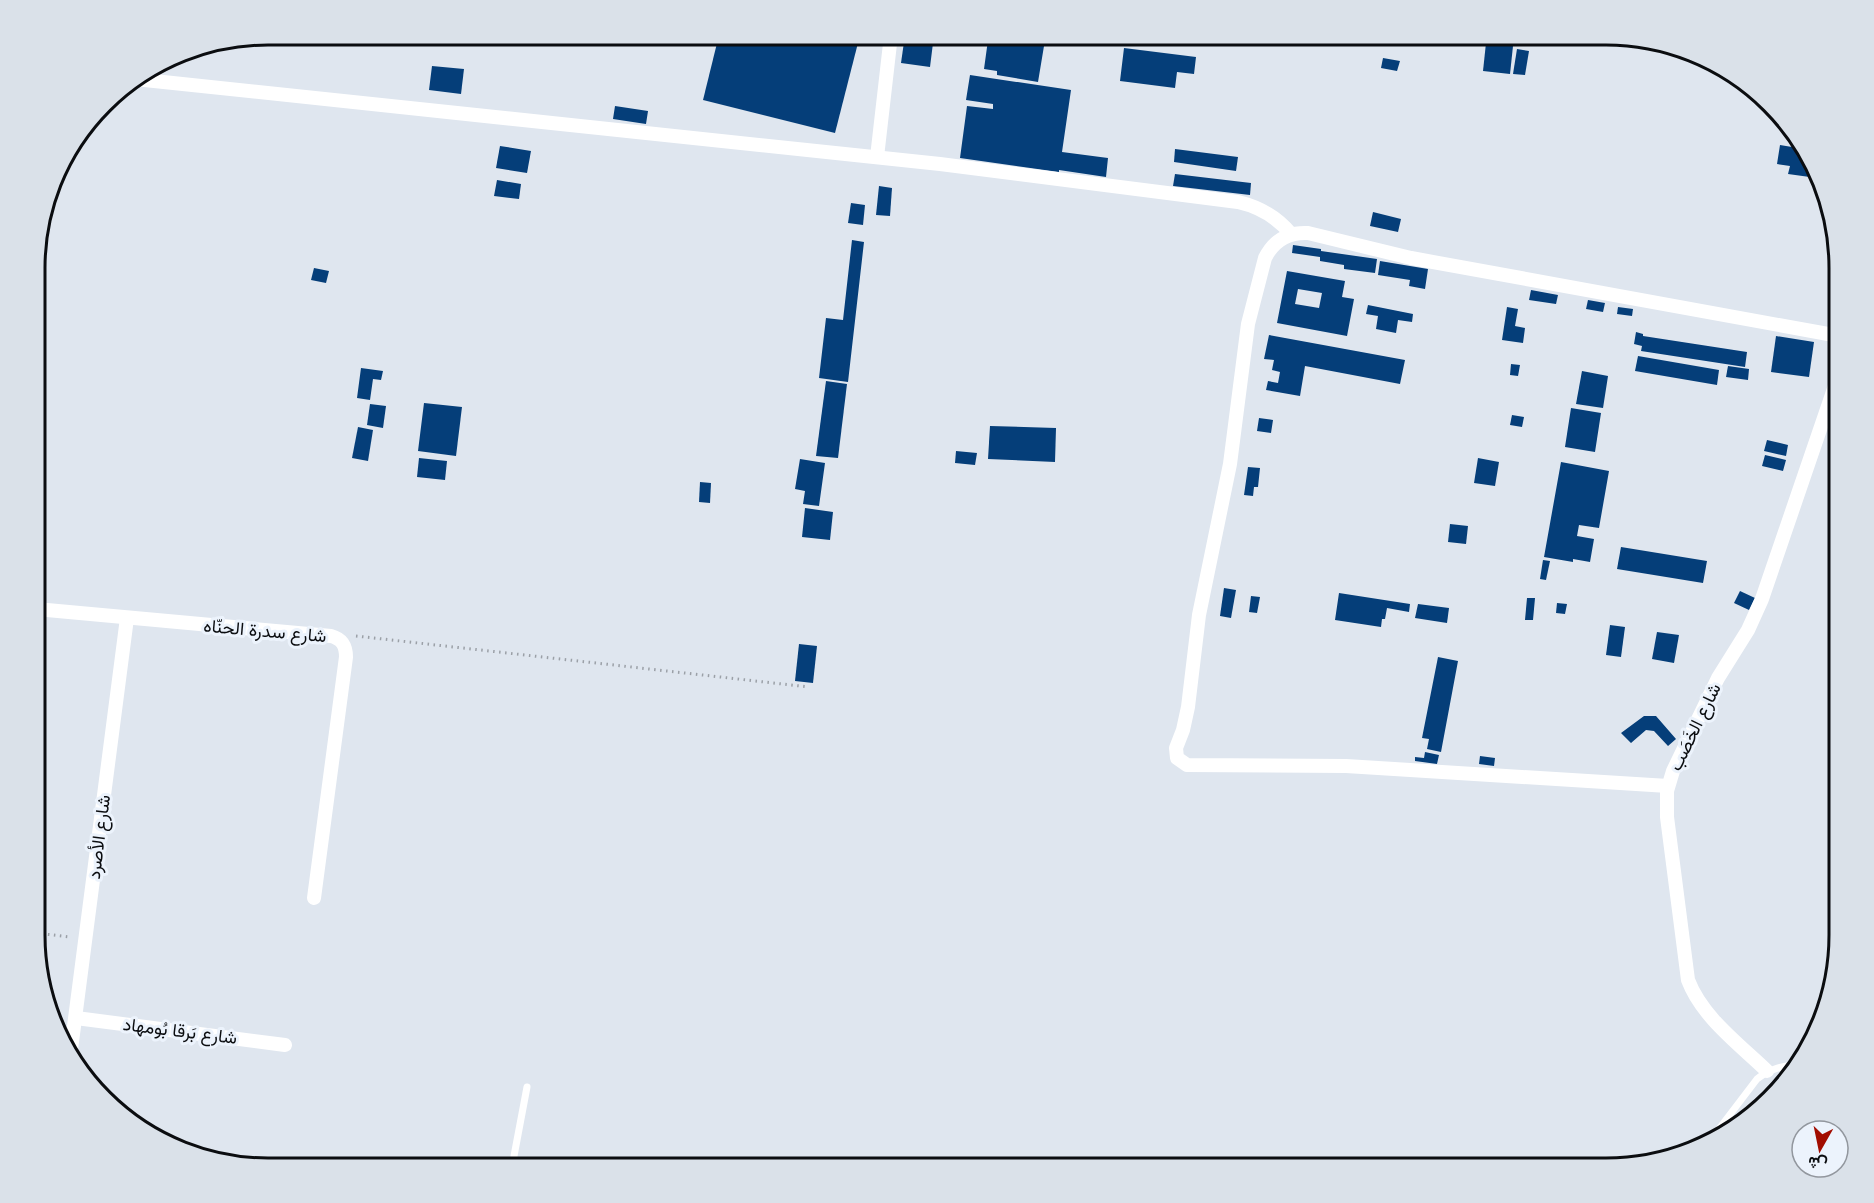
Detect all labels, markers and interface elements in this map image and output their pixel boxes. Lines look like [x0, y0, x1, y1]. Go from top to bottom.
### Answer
street label: شارع سدرة الحنّاه [202, 613, 328, 648]
street label: شارع الخَصَب [1663, 679, 1727, 775]
street label: شارع الأصرد [81, 793, 116, 880]
street label: شارع بَرقا بُومهاد [121, 1011, 239, 1050]
north arrow [1790, 1119, 1850, 1179]
text: ش [1806, 1150, 1829, 1176]

